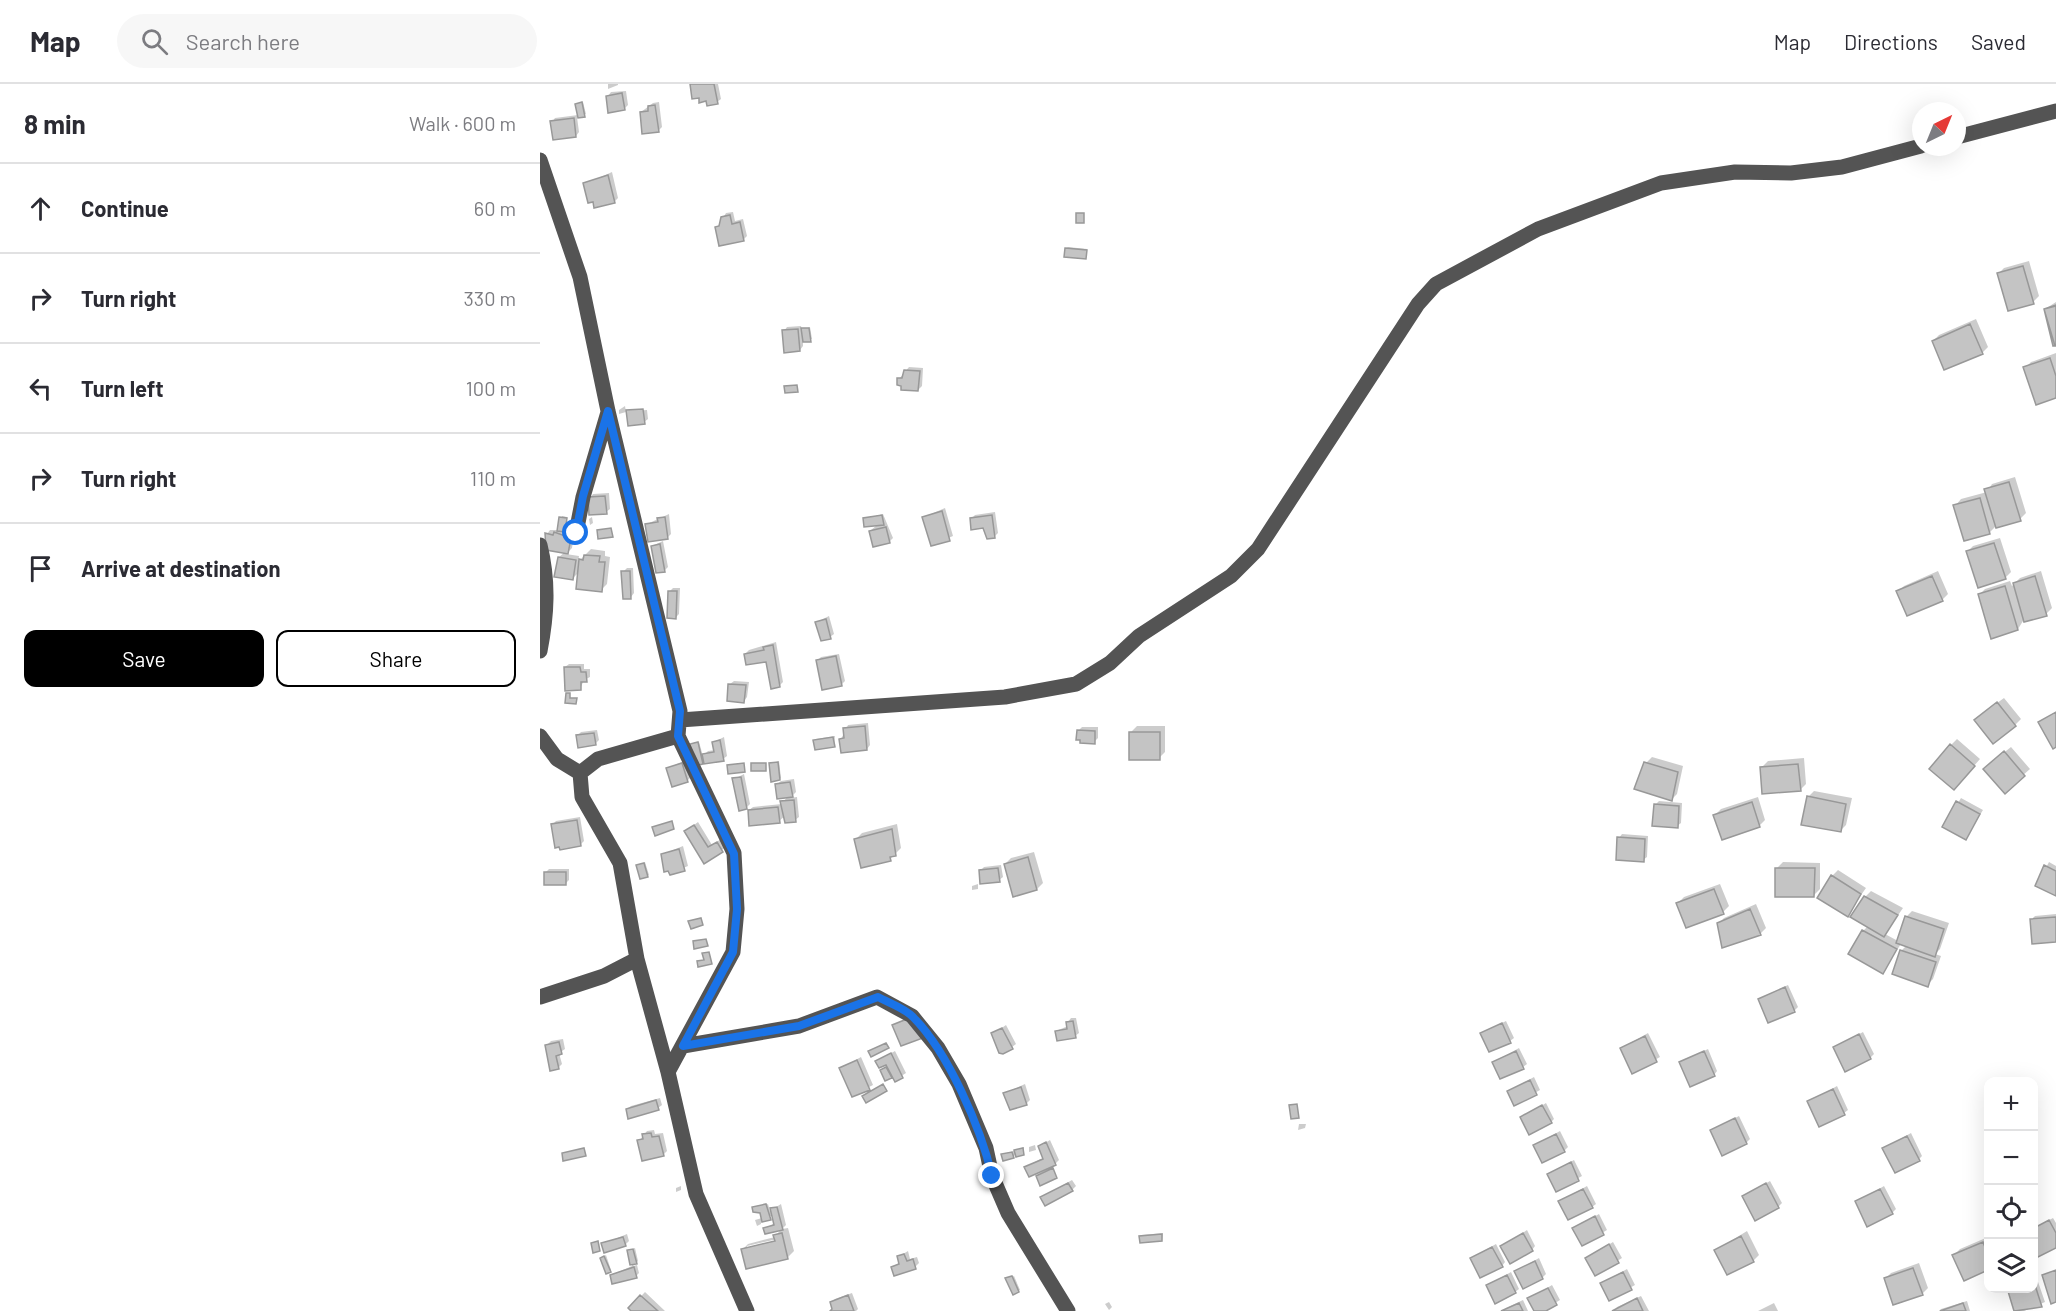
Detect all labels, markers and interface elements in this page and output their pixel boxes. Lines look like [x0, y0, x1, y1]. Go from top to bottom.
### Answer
search box [117, 14, 537, 68]
text: Map [30, 24, 81, 58]
icon: search [138, 25, 171, 58]
text: Search here [186, 28, 300, 54]
text: Map [1774, 29, 1811, 54]
text: Directions [1844, 29, 1938, 54]
text: Saved [1971, 29, 2026, 54]
north arrow [1912, 102, 1966, 156]
text: 8 min [24, 108, 86, 139]
text: Walk · 600 m [409, 111, 516, 135]
icon: ahead [24, 192, 57, 225]
text: Continue [81, 195, 169, 221]
text: 60 m [474, 196, 516, 220]
icon: right [24, 282, 57, 315]
text: Turn right [81, 285, 176, 311]
text: 330 m [464, 286, 516, 310]
icon: left [24, 372, 57, 405]
text: Turn left [81, 375, 164, 401]
text: 100 m [466, 376, 516, 400]
icon: right [24, 462, 57, 495]
text: Turn right [81, 465, 176, 491]
text: 110 m [470, 466, 516, 490]
route start [562, 519, 588, 545]
icon: arrive [24, 552, 57, 585]
text: Arrive at destination [81, 555, 280, 581]
button: Save [24, 630, 264, 687]
button: Share [276, 630, 516, 687]
map controls [1984, 1077, 2038, 1293]
button: + [1984, 1077, 2038, 1131]
button: − [1984, 1131, 2038, 1185]
route end [978, 1162, 1004, 1188]
button: locate [1984, 1185, 2038, 1239]
button: layers [1984, 1239, 2038, 1293]

